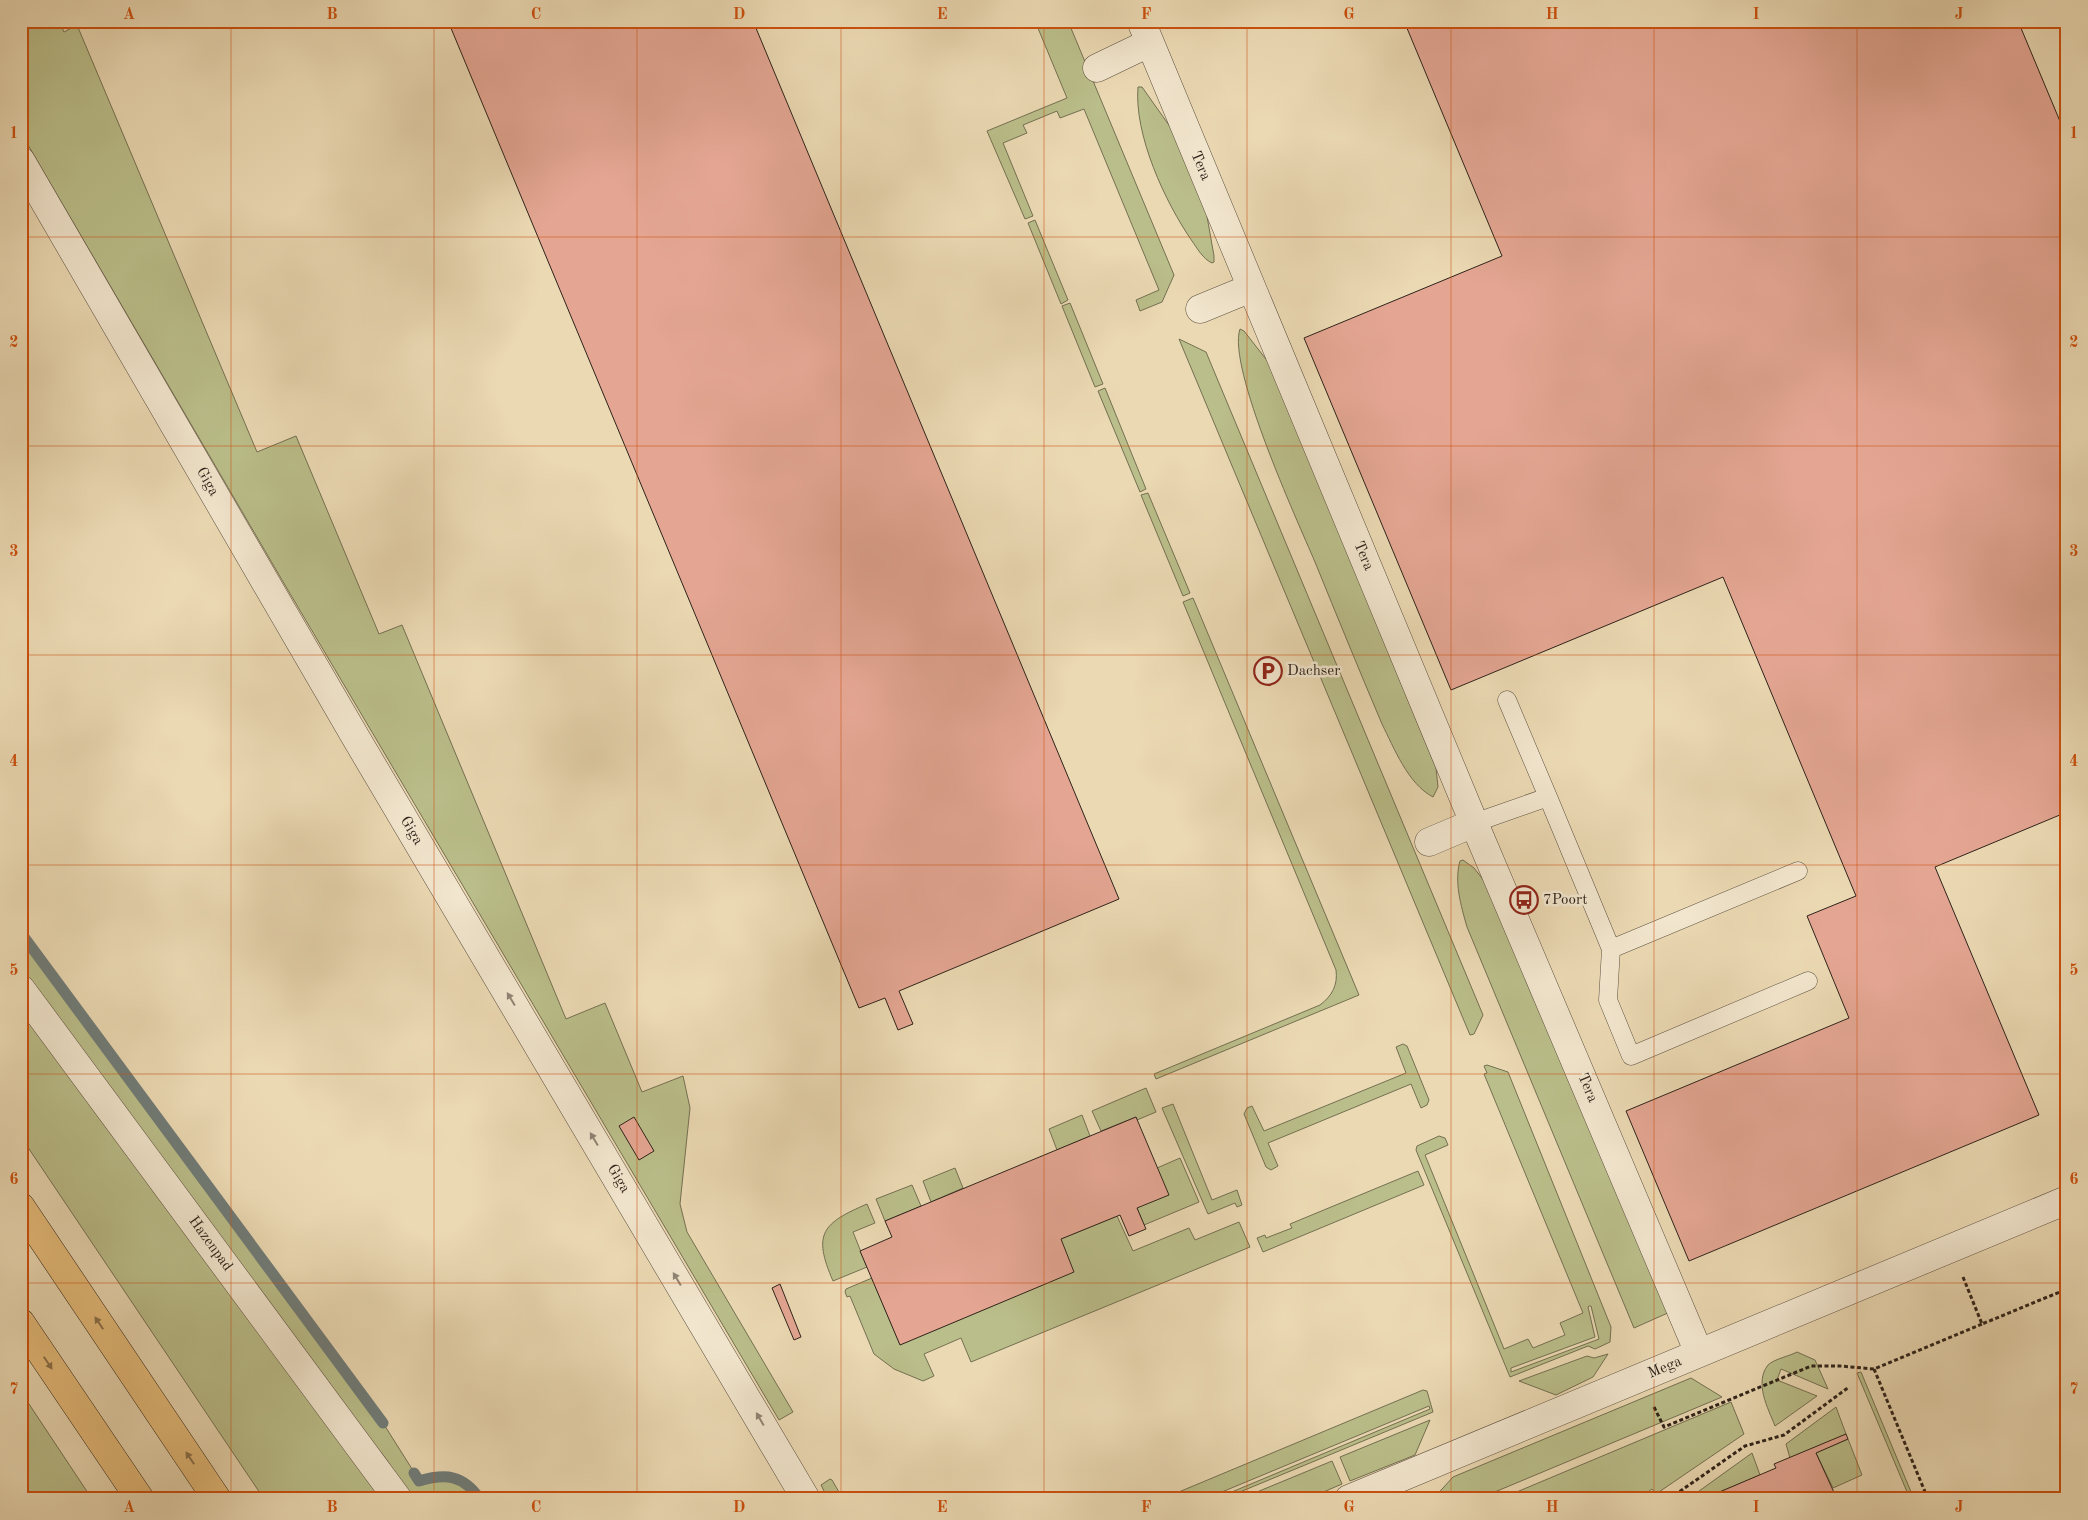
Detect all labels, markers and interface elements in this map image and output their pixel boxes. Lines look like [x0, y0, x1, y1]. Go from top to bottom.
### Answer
text: A [123, 7, 135, 23]
text: B [326, 7, 338, 23]
text: C [531, 7, 541, 23]
text: D [733, 7, 745, 23]
text: E [936, 7, 948, 23]
text: F [1141, 7, 1152, 23]
text: G [1343, 7, 1355, 23]
text: H [1545, 7, 1559, 23]
text: I [1752, 7, 1760, 23]
text: J [1955, 7, 1964, 23]
text: 1 [9, 126, 19, 142]
text: 1 [2069, 126, 2079, 142]
street label: Tera [1187, 149, 1213, 183]
text: 2 [9, 335, 19, 351]
text: 2 [2069, 335, 2079, 351]
street label: Giga [193, 465, 221, 499]
street label: Tera [1350, 539, 1376, 573]
text: 3 [9, 544, 19, 560]
text: 3 [2069, 544, 2079, 560]
parking icon: Dachser [1253, 656, 1283, 686]
place label: Dachser [1287, 664, 1340, 679]
text: 4 [9, 754, 19, 770]
text: 4 [2069, 754, 2079, 770]
street label: Giga [397, 814, 426, 848]
bus stop icon: 7Poort [1509, 885, 1539, 915]
place label: 7Poort [1543, 893, 1587, 908]
text: 5 [9, 963, 19, 979]
text: 5 [2069, 963, 2079, 979]
one-way arrow [507, 993, 516, 1006]
street label: Tera [1574, 1071, 1600, 1105]
one-way arrow [590, 1132, 599, 1146]
street label: Giga [604, 1162, 633, 1196]
text: 6 [9, 1172, 19, 1188]
text: 6 [2069, 1172, 2079, 1188]
street label: Hazenpad [185, 1214, 235, 1274]
one-way arrow [673, 1272, 682, 1285]
one-way arrow [94, 1317, 104, 1330]
street label: Mega [1646, 1354, 1685, 1382]
one-way arrow [44, 1357, 53, 1370]
text: 7 [9, 1382, 19, 1398]
text: 7 [2069, 1382, 2079, 1398]
one-way arrow [755, 1412, 764, 1425]
one-way arrow [185, 1452, 195, 1465]
text: A [123, 1500, 135, 1516]
text: B [326, 1500, 338, 1516]
text: C [531, 1500, 541, 1516]
text: D [733, 1500, 745, 1516]
text: E [936, 1500, 948, 1516]
text: F [1141, 1500, 1152, 1516]
text: G [1343, 1500, 1355, 1516]
text: H [1545, 1500, 1559, 1516]
text: I [1752, 1500, 1760, 1516]
text: J [1955, 1500, 1964, 1516]

